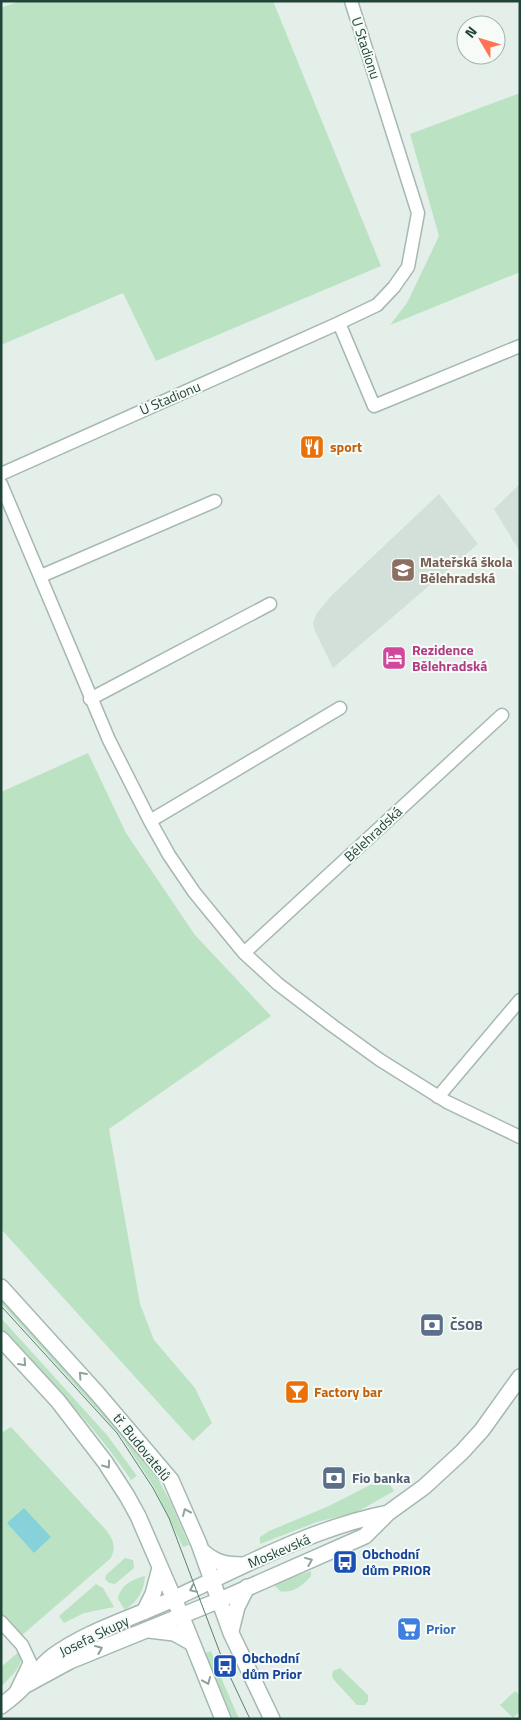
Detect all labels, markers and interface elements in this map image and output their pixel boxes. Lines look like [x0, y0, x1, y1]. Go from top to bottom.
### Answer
street label: U Stadionu [347, 14, 386, 82]
north arrow [456, 15, 506, 65]
text: N [459, 21, 482, 42]
street label: U Stadionu [136, 375, 204, 420]
restaurant icon: sport [299, 434, 325, 460]
place label: sport [330, 436, 362, 457]
place label: Mateřská škola Bělehradská [420, 551, 513, 588]
school or university icon: Mateřská škola Bělehradská [390, 557, 416, 583]
place label: Rezidence Bělehradská [412, 639, 487, 676]
hotel icon: Rezidence Bělehradská [381, 645, 407, 671]
street label: Bělehradská [339, 801, 407, 866]
bank icon: ČSOB [419, 1312, 445, 1338]
place label: ČSOB [450, 1314, 483, 1335]
one-way arrow [17, 1357, 26, 1366]
one-way arrow [79, 1372, 88, 1381]
bar icon: Factory bar [284, 1379, 310, 1405]
place label: Factory bar [314, 1381, 382, 1402]
street label: tř. Budovatelů [108, 1408, 176, 1485]
one-way arrow [100, 1459, 110, 1468]
bank icon: Fio banka [321, 1465, 347, 1491]
place label: Fio banka [352, 1467, 410, 1488]
one-way arrow [181, 1508, 192, 1517]
street label: Moskevská [244, 1528, 313, 1573]
place label: Obchodní dům PRIOR [362, 1543, 431, 1580]
bus stop icon: Obchodní dům PRIOR [332, 1549, 358, 1575]
one-way arrow [304, 1557, 313, 1567]
one-way arrow [189, 1583, 198, 1593]
street label: Josefa Skupy [55, 1609, 132, 1662]
supermarket icon: Prior [396, 1616, 422, 1642]
place label: Prior [426, 1618, 456, 1639]
one-way arrow [94, 1645, 103, 1656]
place label: Obchodní dům Prior [242, 1647, 302, 1684]
bus stop icon: Obchodní dům Prior [212, 1653, 238, 1679]
one-way arrow [201, 1676, 212, 1685]

